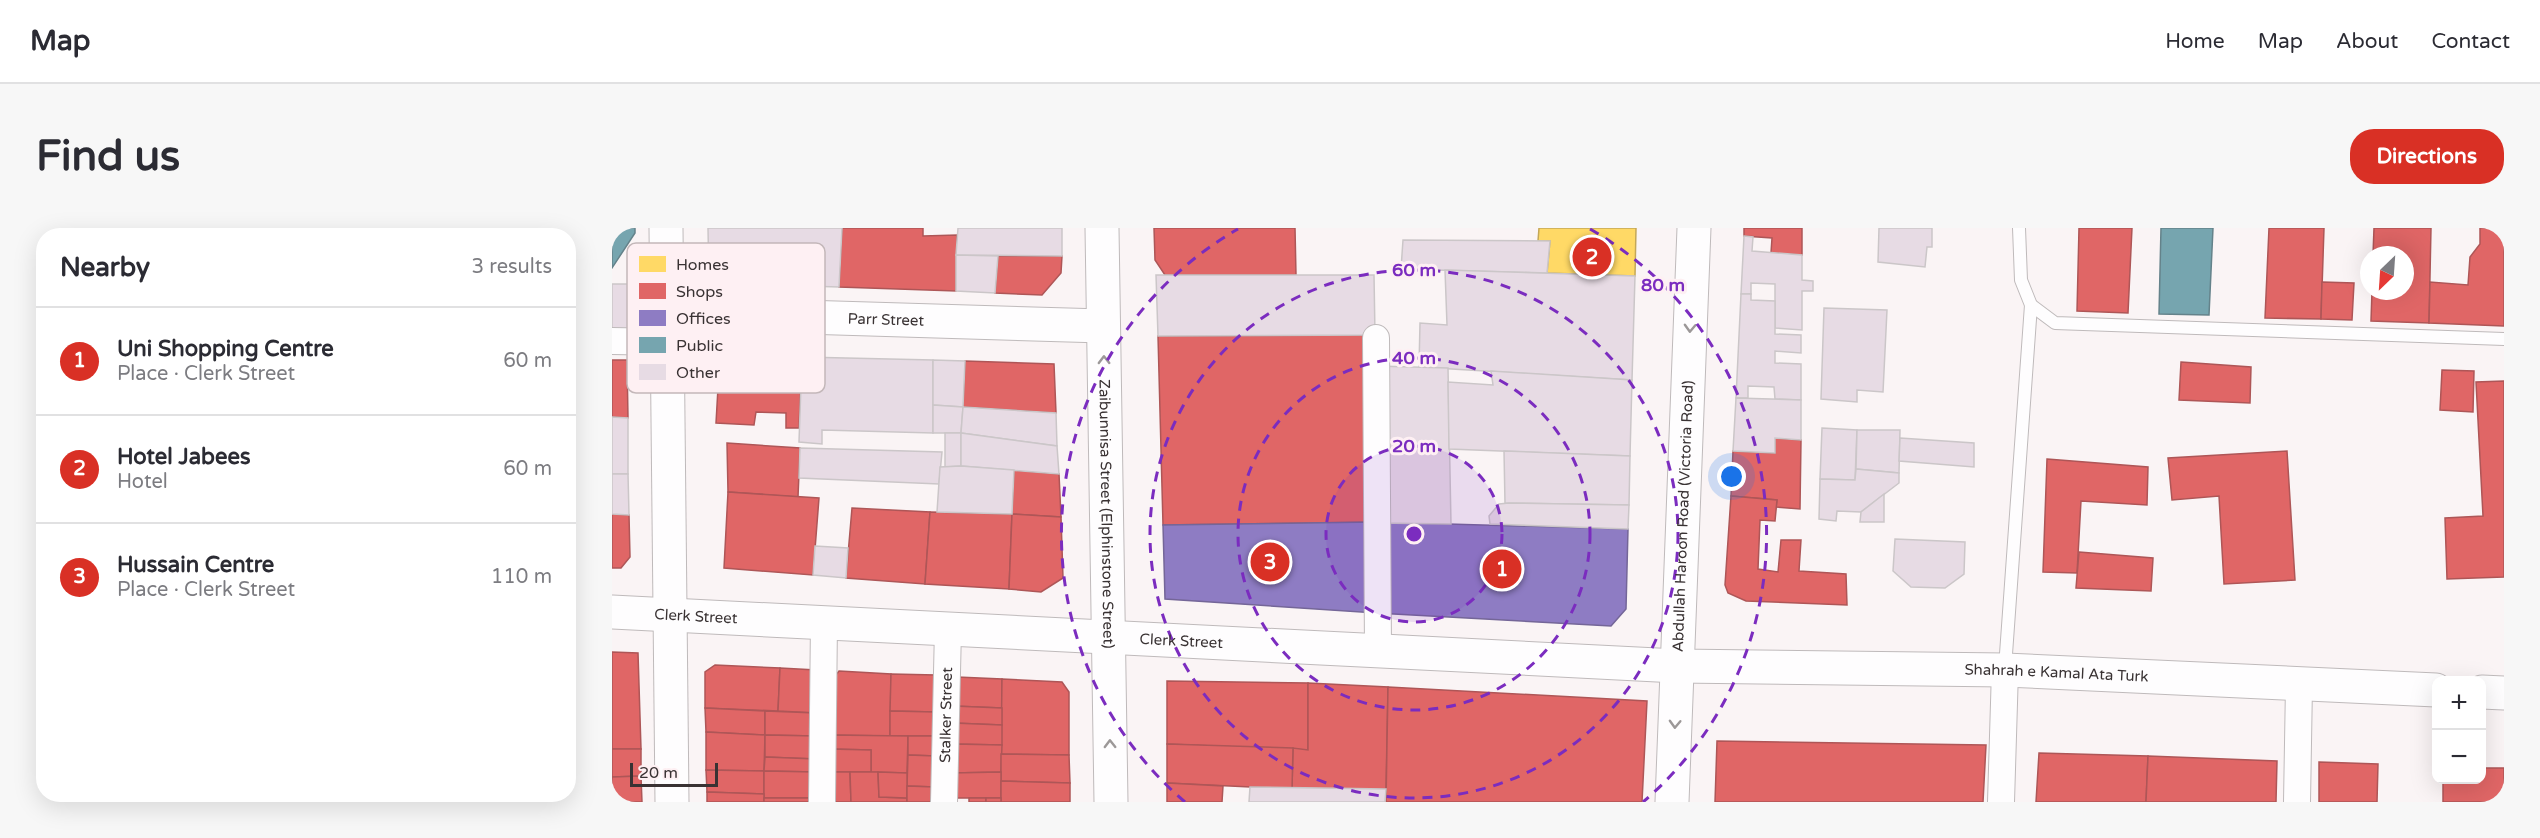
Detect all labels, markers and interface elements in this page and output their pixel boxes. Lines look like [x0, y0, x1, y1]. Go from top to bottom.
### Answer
text: Map [30, 24, 90, 58]
text: Home [2165, 29, 2225, 54]
text: Map [2258, 29, 2303, 54]
text: About [2336, 29, 2398, 54]
text: Contact [2431, 29, 2510, 54]
button: Directions [2350, 129, 2504, 184]
text: Find us [36, 131, 180, 182]
pin: 2 [1572, 234, 1612, 279]
legend [627, 243, 825, 393]
north arrow [2360, 246, 2414, 300]
text: Nearby [60, 252, 150, 283]
text: 3 results [472, 255, 552, 279]
text: Homes [676, 255, 729, 275]
text: 60 m [1392, 259, 1436, 281]
text: 80 m [1641, 274, 1685, 296]
text: Shops [676, 282, 723, 302]
text: Offices [676, 309, 731, 329]
street label: Parr Street [847, 309, 925, 330]
one-way arrow [1684, 324, 1697, 333]
text: Uni Shopping Centre [117, 336, 334, 362]
text: Public [676, 336, 723, 356]
text: 40 m [1392, 347, 1436, 369]
text: 1 [73, 349, 86, 373]
text: 60 m [503, 349, 552, 373]
one-way arrow [1098, 355, 1110, 364]
text: Place · Clerk Street [117, 362, 295, 386]
text: Other [676, 363, 721, 383]
street label: Zaibunnisa Street (Elphinstone Street) [1095, 379, 1118, 649]
street label: Abdullah Haroon Road (Victoria Road) [1669, 380, 1697, 653]
text: 20 m [1392, 435, 1436, 457]
text: Hotel Jabees [117, 444, 250, 470]
text: 2 [73, 457, 86, 481]
text: 60 m [503, 457, 552, 481]
your location [1717, 462, 1746, 491]
text: Hotel [117, 470, 168, 494]
centre of rings [1404, 524, 1424, 544]
pin: 3 [1250, 540, 1290, 584]
pin: 1 [1482, 546, 1522, 592]
text: Hussain Centre [117, 552, 274, 578]
text: 3 [73, 565, 86, 589]
text: 110 m [491, 565, 552, 589]
text: Place · Clerk Street [117, 578, 295, 602]
street label: Clerk Street [654, 605, 738, 627]
street label: Clerk Street [1139, 630, 1224, 652]
street label: Shahrah e Kamal Ata Turk [1964, 661, 2149, 686]
street label: Stalker Street [936, 667, 956, 763]
map controls [2432, 676, 2486, 784]
button: + [2432, 676, 2486, 730]
one-way arrow [1668, 719, 1681, 728]
button: − [2432, 730, 2486, 784]
one-way arrow [1104, 739, 1116, 748]
scale bar [630, 760, 718, 788]
text: 20 m [639, 763, 678, 783]

